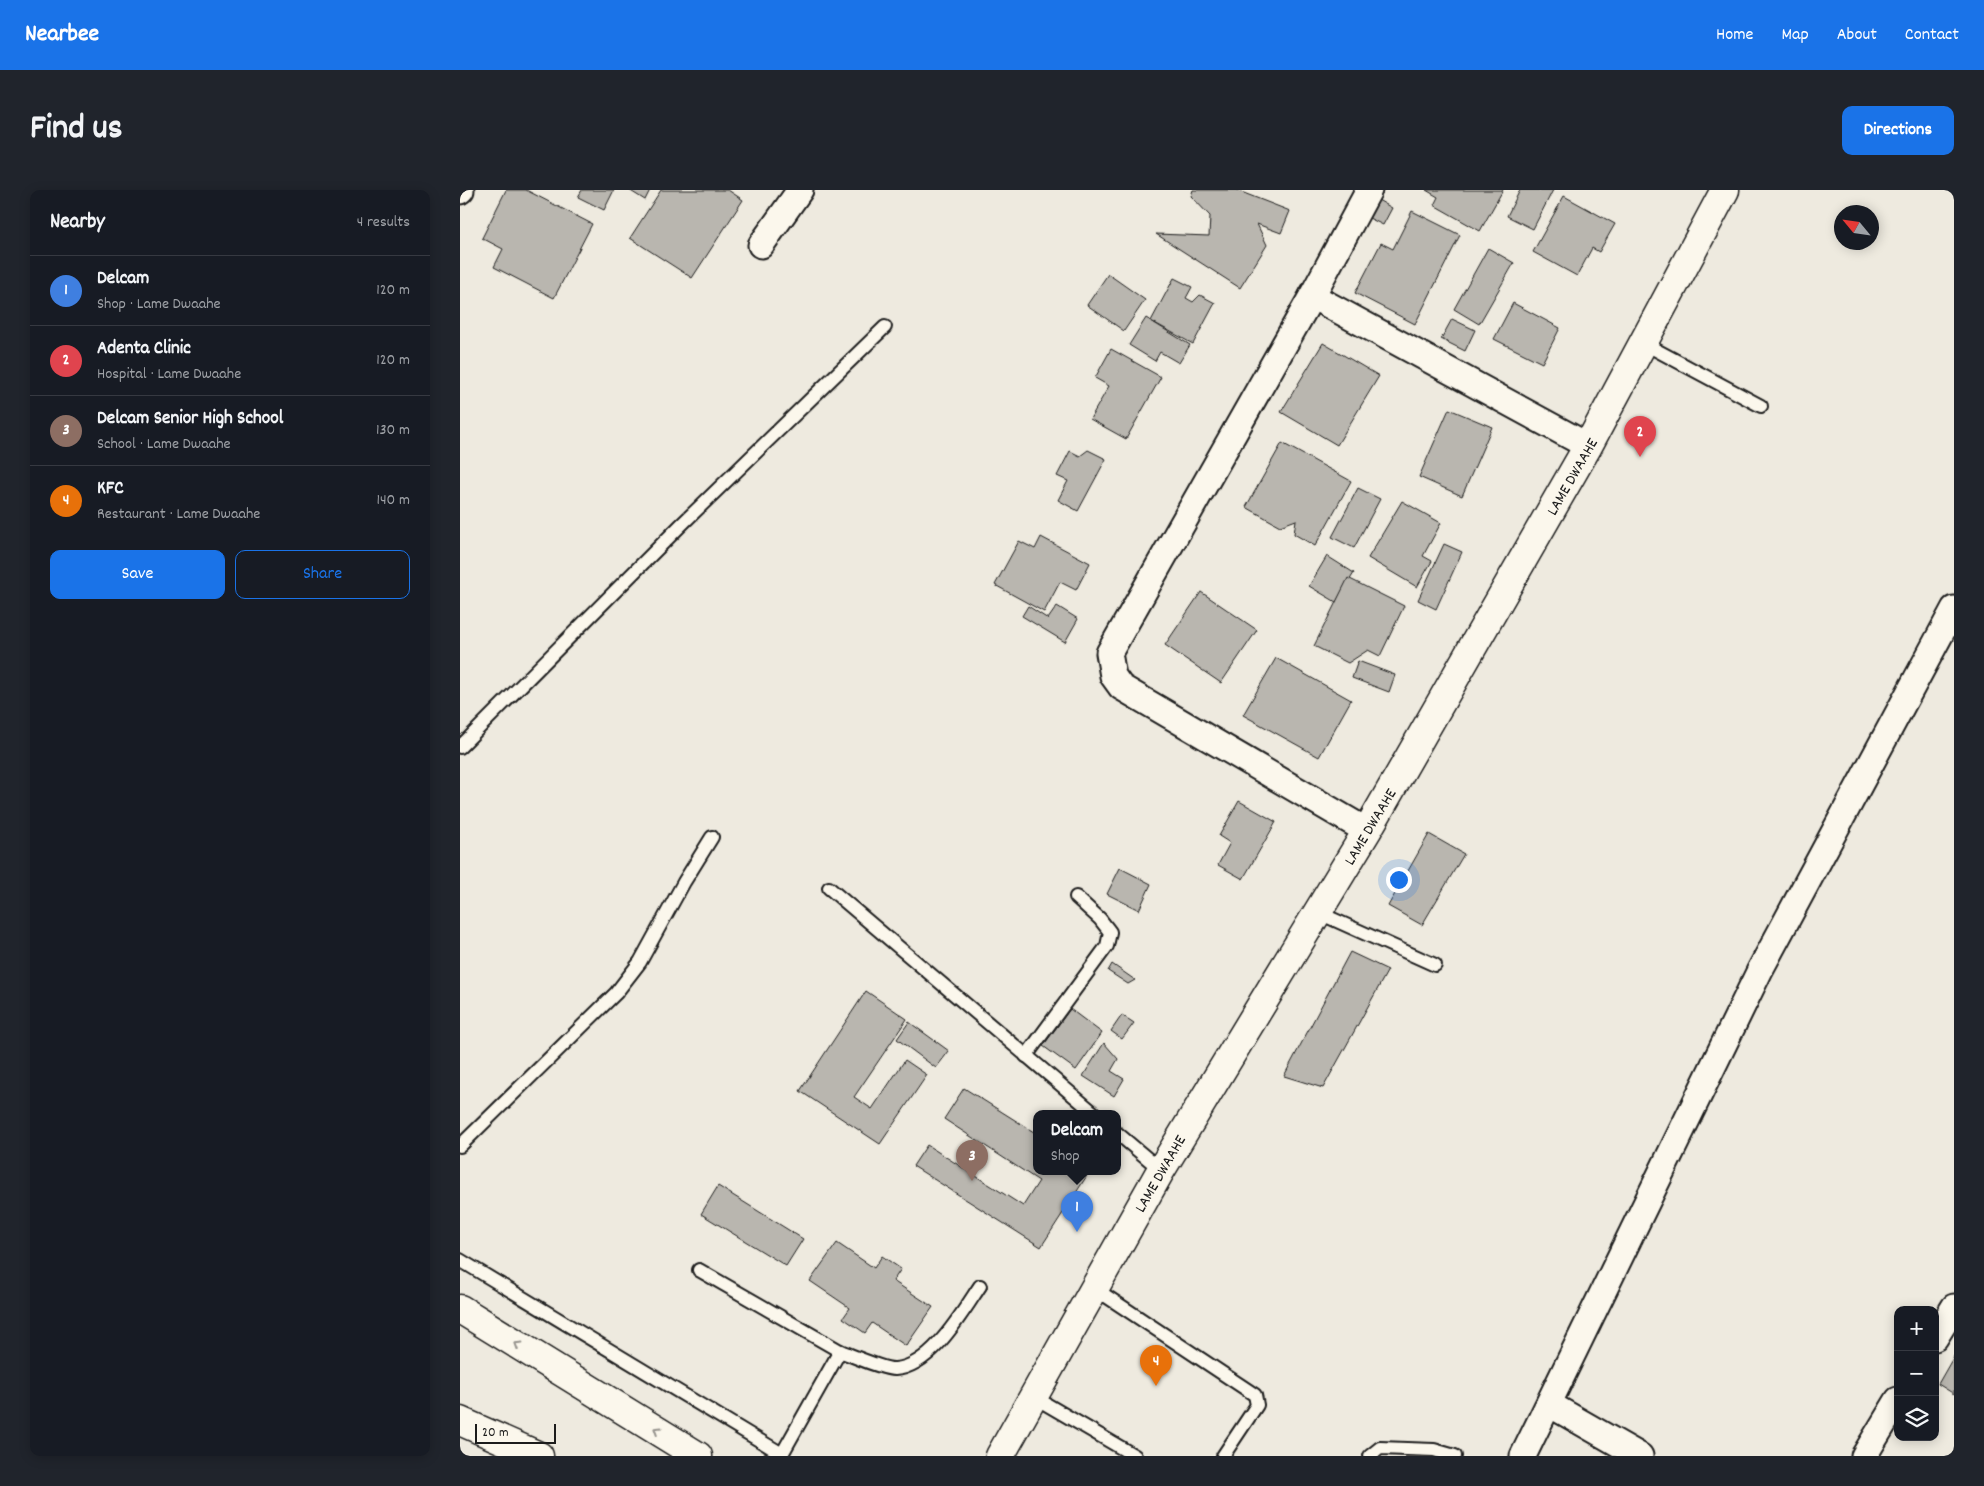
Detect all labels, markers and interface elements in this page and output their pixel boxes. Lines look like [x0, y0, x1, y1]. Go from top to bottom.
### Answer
text: Nearbee [25, 18, 99, 52]
text: Home [1716, 23, 1753, 48]
text: Map [1781, 23, 1809, 48]
text: About [1837, 23, 1877, 48]
text: Contact [1905, 23, 1959, 48]
text: Find us [30, 105, 122, 155]
button: Directions [1842, 106, 1954, 155]
north arrow [1834, 205, 1879, 250]
text: Nearby [50, 208, 105, 238]
text: 4 results [357, 211, 410, 234]
text: Delcam [97, 266, 149, 293]
text: 1 [64, 279, 68, 302]
text: 120 m [376, 279, 410, 302]
text: Shop · Lame Dwaahe [97, 293, 221, 316]
text: Adenta Clinic [97, 336, 191, 363]
text: 2 [63, 349, 70, 372]
text: 120 m [376, 349, 410, 372]
text: Hospital · Lame Dwaahe [97, 363, 241, 386]
text: Delcam Senior High School [97, 406, 283, 433]
pin: 2 [1624, 416, 1656, 457]
text: 3 [62, 419, 70, 442]
text: 130 m [376, 419, 410, 442]
text: School · Lame Dwaahe [97, 433, 231, 456]
street label: LAME DWAAHE [1542, 434, 1605, 520]
text: KFC [97, 476, 124, 503]
text: 4 [63, 489, 69, 512]
text: 140 m [376, 489, 410, 512]
text: Restaurant · Lame Dwaahe [97, 503, 260, 526]
button: Save [50, 550, 225, 599]
button: Share [235, 550, 410, 599]
street label: LAME DWAAHE [1339, 784, 1404, 870]
your location [1386, 867, 1412, 893]
popup [1033, 1110, 1121, 1175]
text: Delcam [1051, 1118, 1103, 1145]
street label: LAME DWAAHE [1130, 1131, 1193, 1217]
pin: 3 [956, 1140, 988, 1181]
text: Shop [1051, 1145, 1080, 1168]
pin: 1 [1061, 1191, 1093, 1232]
map controls [1894, 1306, 1939, 1441]
button: + [1894, 1306, 1939, 1351]
one-way arrow [515, 1342, 524, 1351]
pin: 4 [1140, 1345, 1172, 1386]
button: − [1894, 1351, 1939, 1396]
button: layers [1894, 1396, 1939, 1441]
scale bar [475, 1421, 556, 1444]
text: 20 m [482, 1423, 509, 1443]
one-way arrow [653, 1427, 662, 1437]

